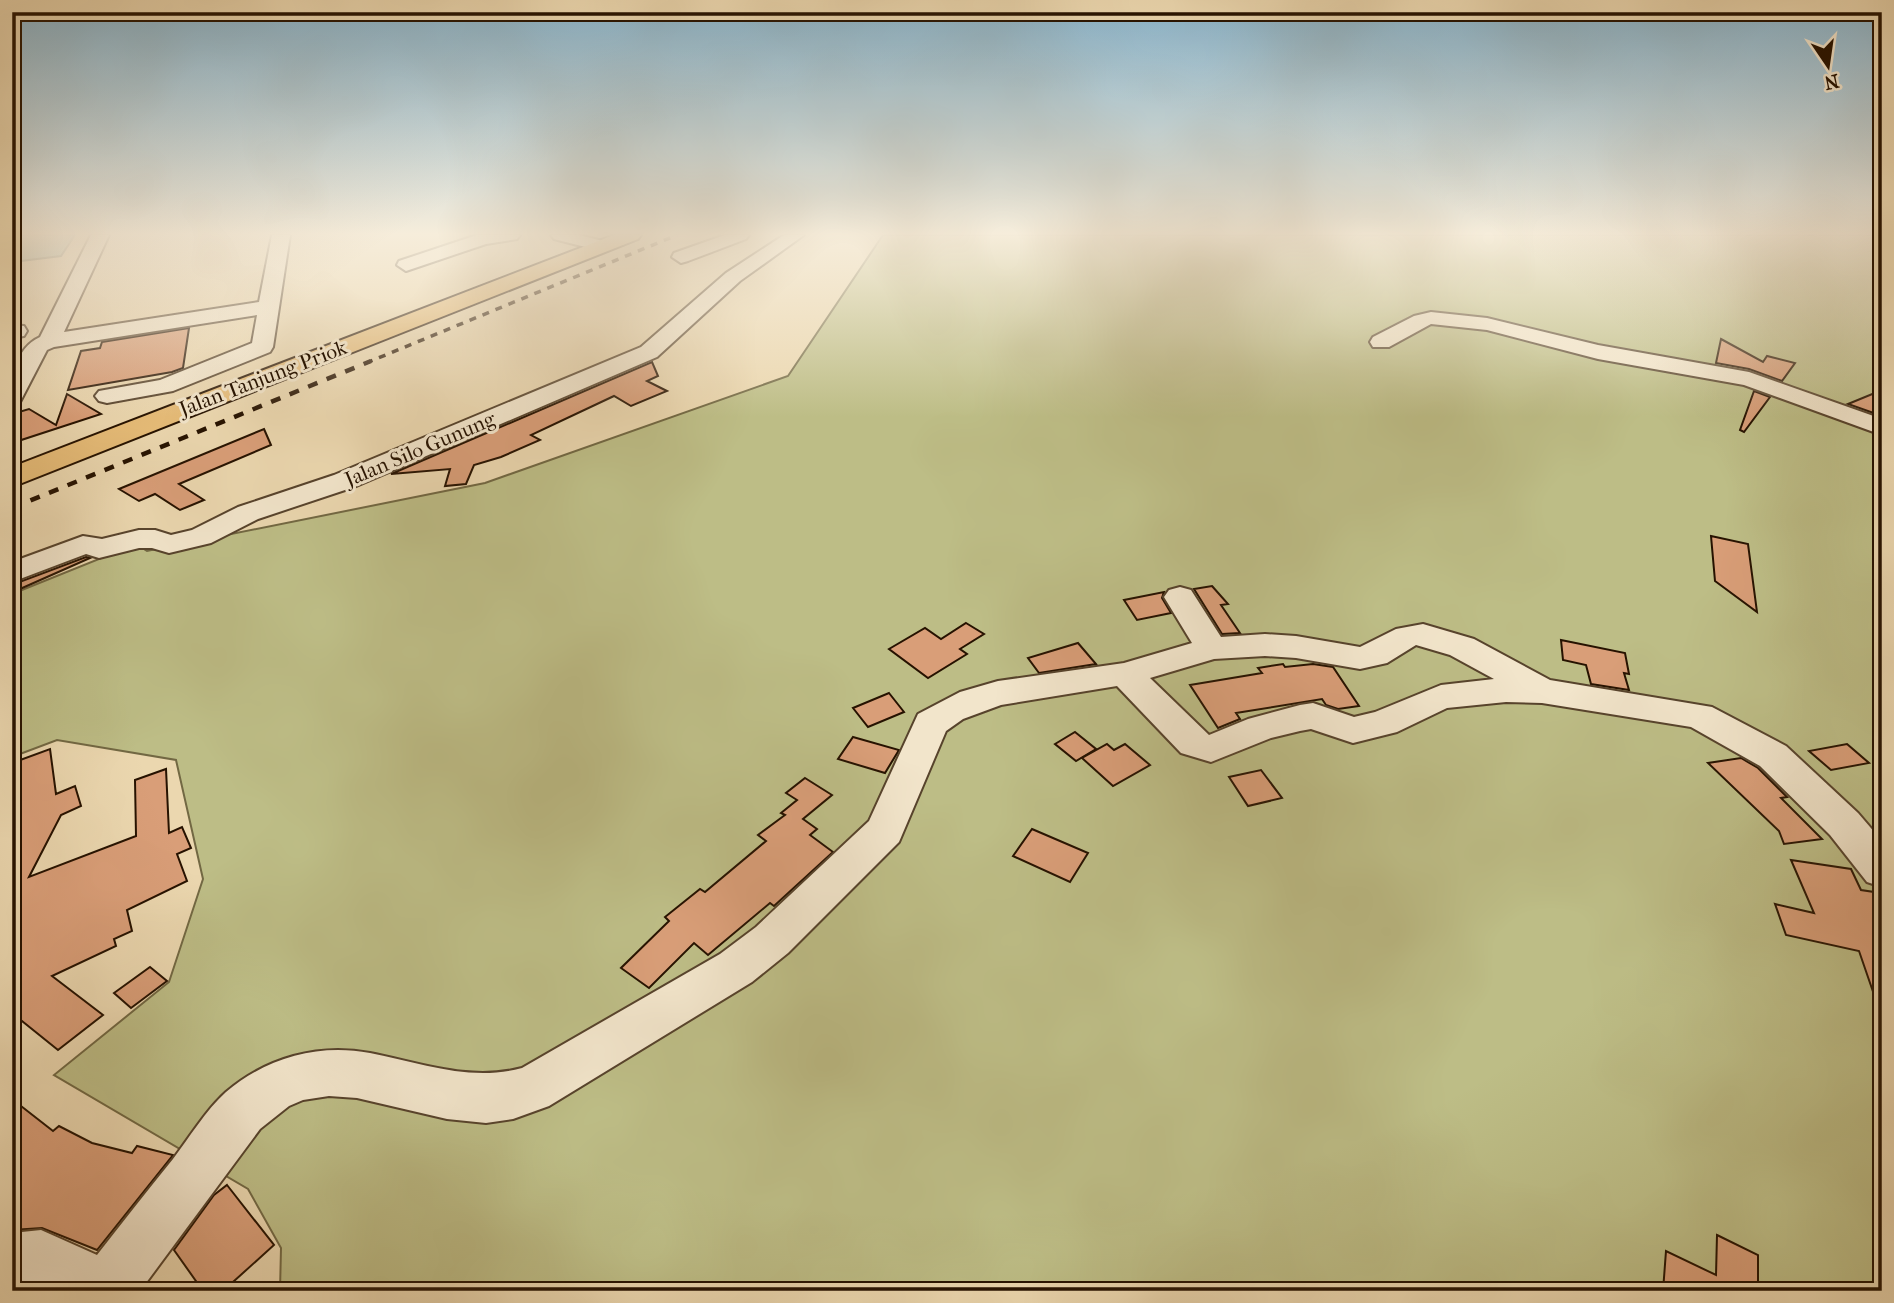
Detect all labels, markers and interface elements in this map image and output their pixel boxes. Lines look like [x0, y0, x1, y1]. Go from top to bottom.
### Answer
north arrow [1792, 32, 1862, 102]
text: N [1822, 69, 1841, 94]
street label: Jalan Tanjung Priok [174, 335, 350, 422]
street label: Jalan Silo Gunung [339, 406, 500, 492]

